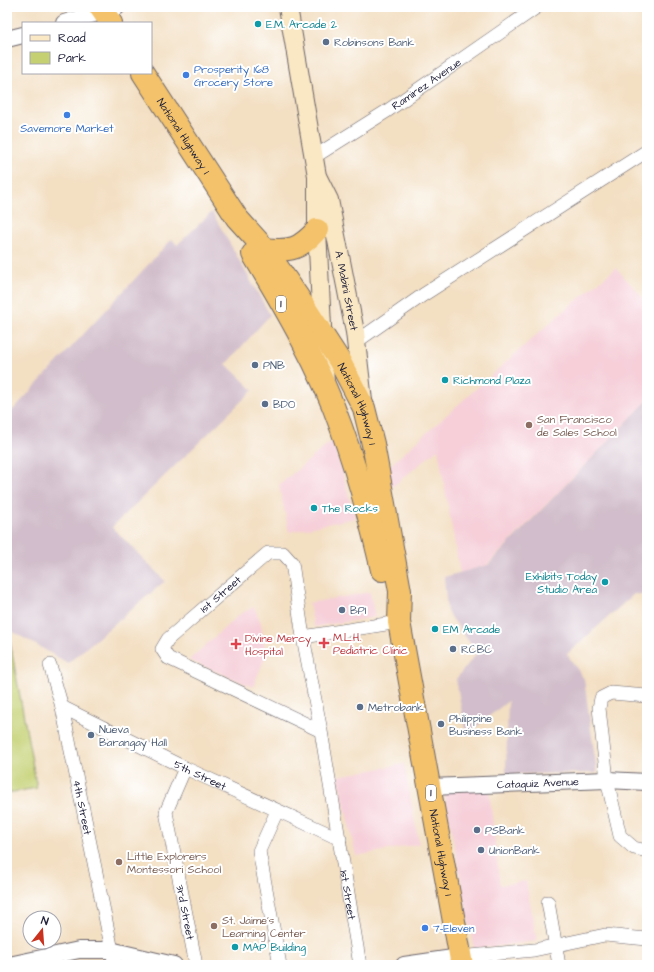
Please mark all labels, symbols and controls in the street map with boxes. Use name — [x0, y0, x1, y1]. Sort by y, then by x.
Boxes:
place label: E.M. Arcade 2 — [266, 17, 338, 32]
marker: E.M. Arcade 2 — [253, 19, 263, 29]
legend — [22, 22, 152, 74]
text: Road — [58, 30, 86, 47]
place label: Robinsons Bank — [334, 35, 414, 50]
marker: Robinsons Bank — [321, 37, 331, 47]
text: Park — [58, 50, 86, 67]
street label: Ramirez Avenue — [389, 54, 464, 113]
place label: Prosperity 168 Grocery Store — [194, 62, 273, 91]
marker: Prosperity 168 Grocery Store — [181, 70, 191, 80]
street label: National Highway 1 — [154, 95, 214, 177]
marker: Savemore Market — [62, 110, 72, 120]
place label: Savemore Market — [20, 121, 114, 136]
street label: A. Mabini Street — [332, 249, 362, 332]
road number: 1 — [276, 296, 286, 312]
place label: PNB — [263, 358, 285, 373]
marker: PNB — [250, 360, 260, 370]
street label: National Highway 1 — [334, 360, 381, 447]
place label: Richmond Plaza — [453, 373, 531, 388]
marker: Richmond Plaza — [440, 375, 450, 385]
place label: BDO — [273, 397, 296, 412]
marker: BDO — [260, 399, 270, 409]
place label: San Francisco de Sales School — [537, 412, 617, 440]
marker: San Francisco de Sales School — [524, 420, 534, 430]
place label: The Rocks — [322, 501, 378, 516]
marker: The Rocks — [309, 503, 319, 513]
place label: Exhibits Today Studio Area — [526, 569, 597, 597]
street label: 1st Street — [197, 572, 244, 616]
marker: Exhibits Today Studio Area — [600, 577, 610, 587]
place label: BPI — [350, 603, 367, 618]
marker: BPI — [337, 605, 347, 615]
place label: EM Arcade — [443, 622, 500, 637]
marker: EM Arcade — [430, 624, 440, 634]
place label: M.L.H. Pediatric Clinic — [333, 630, 408, 658]
place label: Divine Mercy Hospital — [245, 631, 311, 659]
marker: M.L.H. Pediatric Clinic — [318, 637, 330, 649]
marker: Divine Mercy Hospital — [230, 638, 242, 650]
place label: RCBC — [461, 642, 492, 657]
marker: RCBC — [448, 644, 458, 654]
place label: Metrobank — [368, 700, 424, 715]
marker: Metrobank — [355, 702, 365, 712]
place label: Philippine Business Bank — [449, 711, 522, 739]
marker: Philippine Business Bank — [436, 719, 446, 729]
place label: Nueva Barangay Hall — [99, 722, 167, 751]
marker: Nueva Barangay Hall — [86, 730, 96, 740]
street label: 5th Street — [172, 756, 229, 794]
street label: Cataquiz Avenue — [497, 774, 579, 792]
street label: 4th Street — [70, 778, 96, 837]
road number: 1 — [426, 785, 436, 801]
street label: National Highway 1 — [426, 808, 457, 898]
place label: PSBank — [485, 823, 525, 838]
marker: PSBank — [472, 825, 482, 835]
place label: UnionBank — [489, 843, 540, 858]
marker: UnionBank — [476, 845, 486, 855]
place label: Little Explorers Montessori School — [127, 849, 221, 877]
marker: Little Explorers Montessori School — [114, 857, 124, 867]
street label: 1st Street — [337, 869, 360, 921]
street label: 3rd Street — [173, 883, 198, 941]
north arrow — [22, 910, 62, 950]
text: N — [39, 913, 50, 929]
place label: St. Jaime's Learning Center — [222, 913, 306, 942]
marker: St. Jaime's Learning Center — [209, 921, 219, 931]
place label: 7-Eleven — [433, 921, 475, 936]
marker: 7-Eleven — [420, 923, 430, 933]
place label: MAP Building — [243, 940, 306, 956]
marker: MAP Building — [230, 942, 240, 952]

